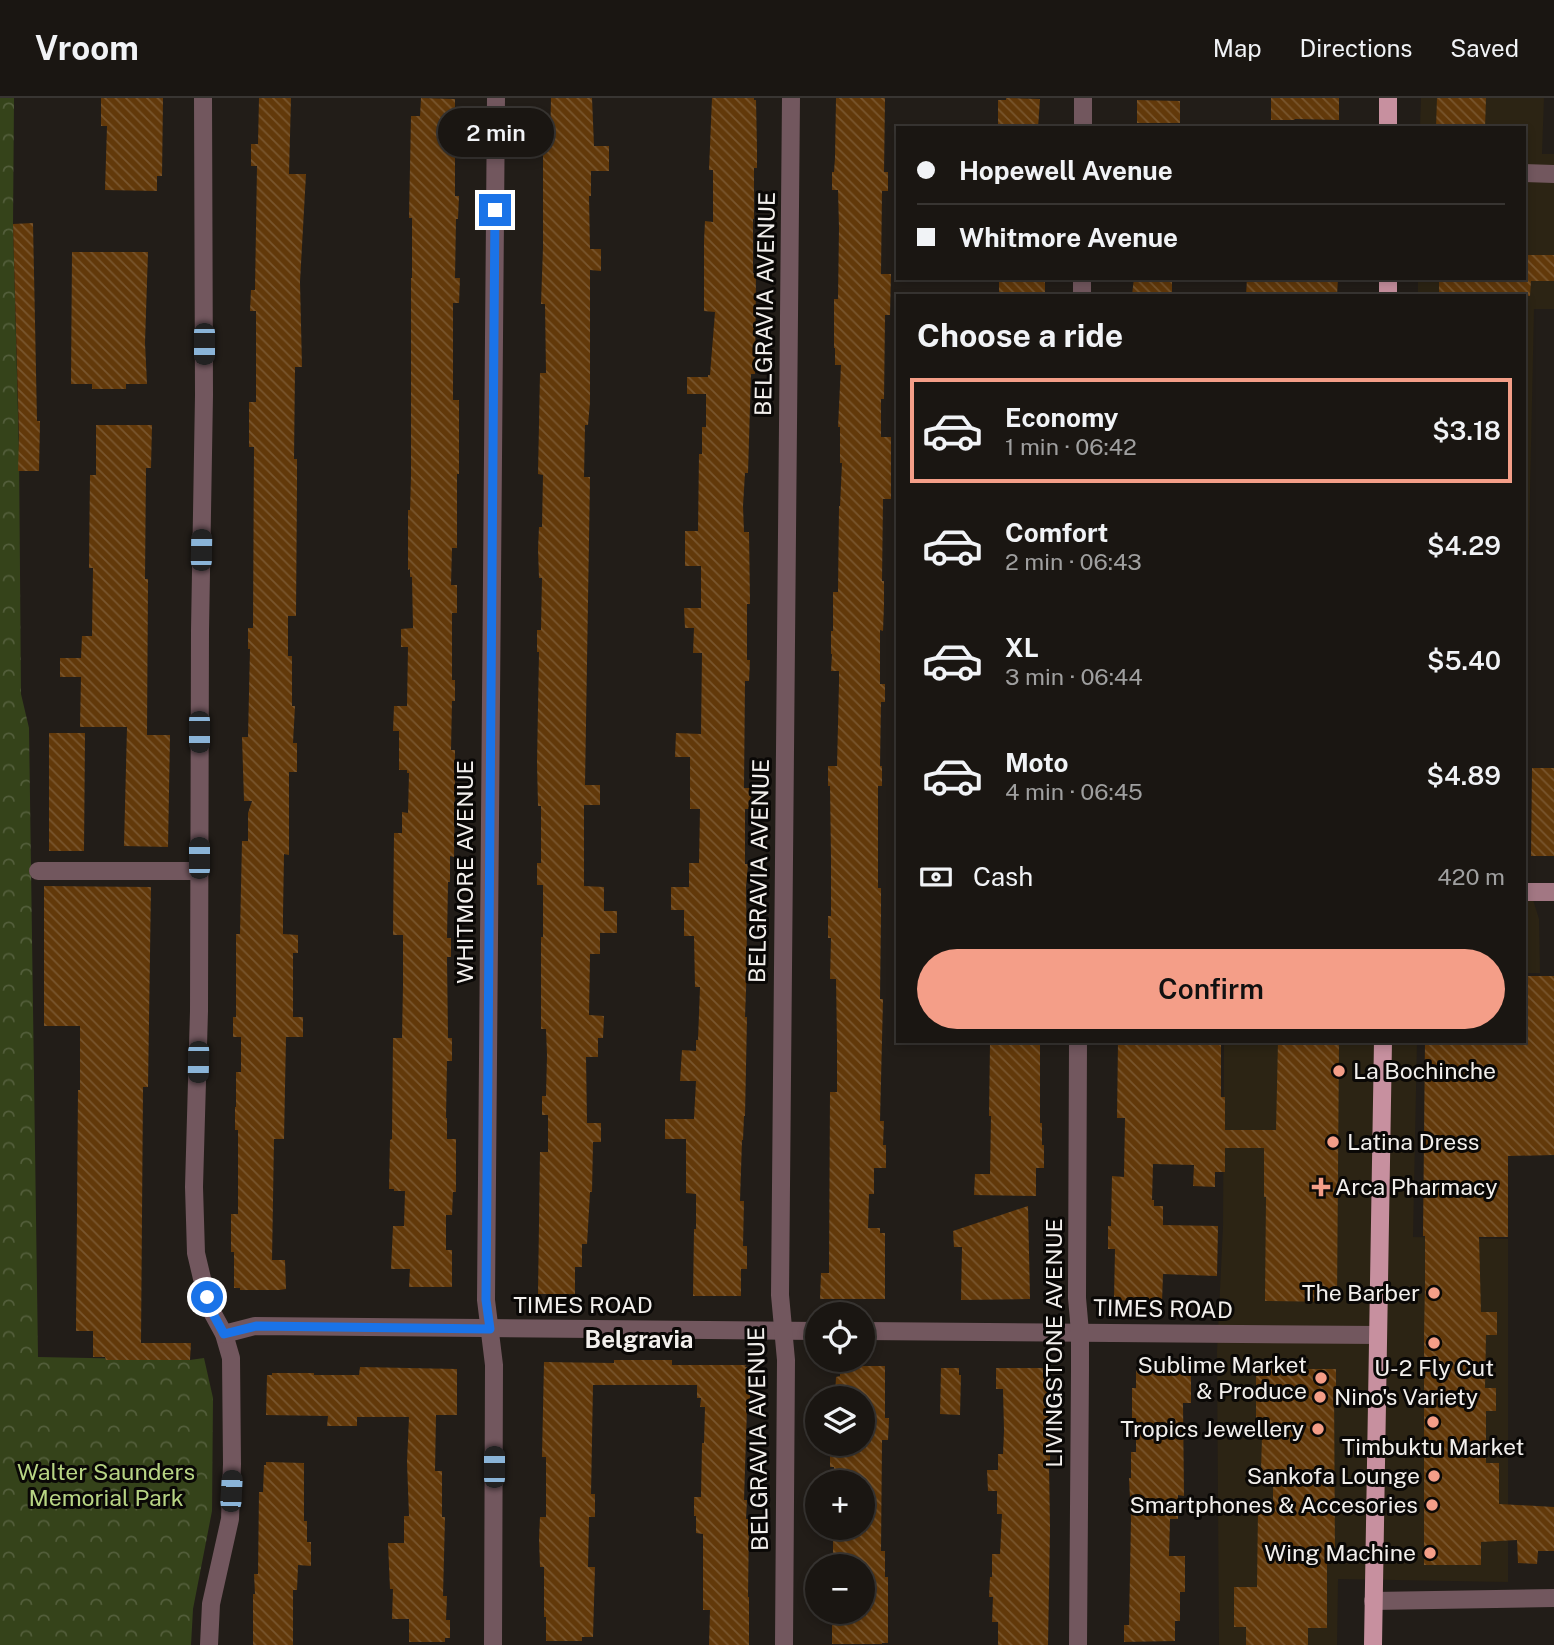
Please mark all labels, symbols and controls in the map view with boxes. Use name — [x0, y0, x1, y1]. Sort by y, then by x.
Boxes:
text: Vroom — [35, 29, 139, 67]
text: Map — [1213, 34, 1262, 62]
text: Directions — [1300, 34, 1412, 62]
text: Saved — [1450, 34, 1519, 62]
callout: 2 min — [437, 108, 553, 158]
text: 2 min — [466, 119, 526, 146]
text: Hopewell Avenue — [959, 155, 1173, 186]
street label: BELGRAVIA AVENUE — [749, 192, 780, 416]
route end — [479, 194, 511, 226]
text: Whitmore Avenue — [959, 222, 1178, 253]
text: Choose a ride — [917, 317, 1123, 354]
car — [194, 323, 215, 365]
icon: car — [921, 399, 984, 462]
text: Economy — [1005, 402, 1118, 433]
text: $3.18 — [1432, 415, 1501, 446]
text: 1 min · 06:42 — [1005, 433, 1137, 460]
icon: car — [921, 514, 984, 577]
text: Comfort — [1005, 517, 1108, 548]
car — [191, 529, 212, 571]
text: $4.29 — [1427, 530, 1501, 561]
text: 2 min · 06:43 — [1005, 548, 1142, 575]
icon: car — [921, 629, 984, 692]
text: XL — [1005, 632, 1039, 663]
text: $5.40 — [1427, 645, 1501, 676]
text: 3 min · 06:44 — [1005, 663, 1143, 690]
car — [189, 711, 210, 753]
icon: car — [921, 744, 984, 807]
text: Moto — [1005, 747, 1068, 778]
street label: BELGRAVIA AVENUE — [743, 759, 774, 983]
street label: WHITMORE AVENUE — [451, 760, 478, 984]
text: $4.89 — [1427, 760, 1501, 791]
text: 4 min · 06:45 — [1005, 778, 1143, 805]
car — [189, 837, 210, 879]
icon: cash — [917, 858, 955, 896]
text: Cash — [973, 861, 1033, 892]
text: 420 m — [1437, 863, 1505, 890]
button: Confirm — [917, 949, 1505, 1029]
car — [188, 1041, 209, 1083]
place label: La Bochinche — [1353, 1057, 1496, 1084]
marker: La Bochinche — [1331, 1063, 1347, 1079]
place label: Latina Dress — [1347, 1128, 1479, 1155]
marker: Latina Dress — [1325, 1134, 1341, 1150]
place label: Arca Pharmacy — [1335, 1173, 1498, 1200]
marker: Arca Pharmacy — [1313, 1179, 1329, 1195]
street label: LIVINGSTONE AVENUE — [1040, 1218, 1067, 1468]
place label: The Barber — [1302, 1279, 1420, 1306]
route start — [191, 1281, 223, 1313]
marker: The Barber — [1426, 1285, 1442, 1301]
street label: TIMES ROAD — [513, 1291, 653, 1318]
street label: TIMES ROAD — [1093, 1294, 1233, 1323]
map controls — [805, 1302, 875, 1624]
button: locate — [805, 1302, 875, 1372]
district label: Belgravia — [585, 1325, 693, 1353]
street label: BELGRAVIA AVENUE — [742, 1327, 773, 1551]
marker: U-2 Fly Cut — [1426, 1335, 1442, 1351]
place label: Sublime Market & Produce — [1137, 1351, 1307, 1404]
place label: U-2 Fly Cut — [1374, 1354, 1494, 1381]
marker: Sublime Market & Produce — [1313, 1370, 1329, 1386]
place label: Nino's Variety — [1334, 1383, 1478, 1410]
button: layers — [805, 1386, 875, 1456]
marker: Nino's Variety — [1312, 1389, 1328, 1405]
marker: Timbuktu Market — [1425, 1414, 1441, 1430]
place label: Tropics Jewellery — [1120, 1415, 1304, 1442]
marker: Tropics Jewellery — [1310, 1421, 1326, 1437]
place label: Timbuktu Market — [1342, 1433, 1524, 1460]
car — [484, 1446, 505, 1488]
park label: Walter Saunders Memorial Park — [17, 1458, 195, 1511]
place label: Sankofa Lounge — [1247, 1462, 1420, 1489]
marker: Sankofa Lounge — [1426, 1468, 1442, 1484]
car — [220, 1469, 243, 1513]
button: + — [805, 1470, 875, 1540]
place label: Smartphones & Accesories — [1129, 1491, 1418, 1518]
marker: Smartphones & Accesories — [1424, 1497, 1440, 1513]
place label: Wing Machine — [1264, 1539, 1416, 1566]
marker: Wing Machine — [1422, 1545, 1438, 1561]
button: − — [805, 1554, 875, 1624]

